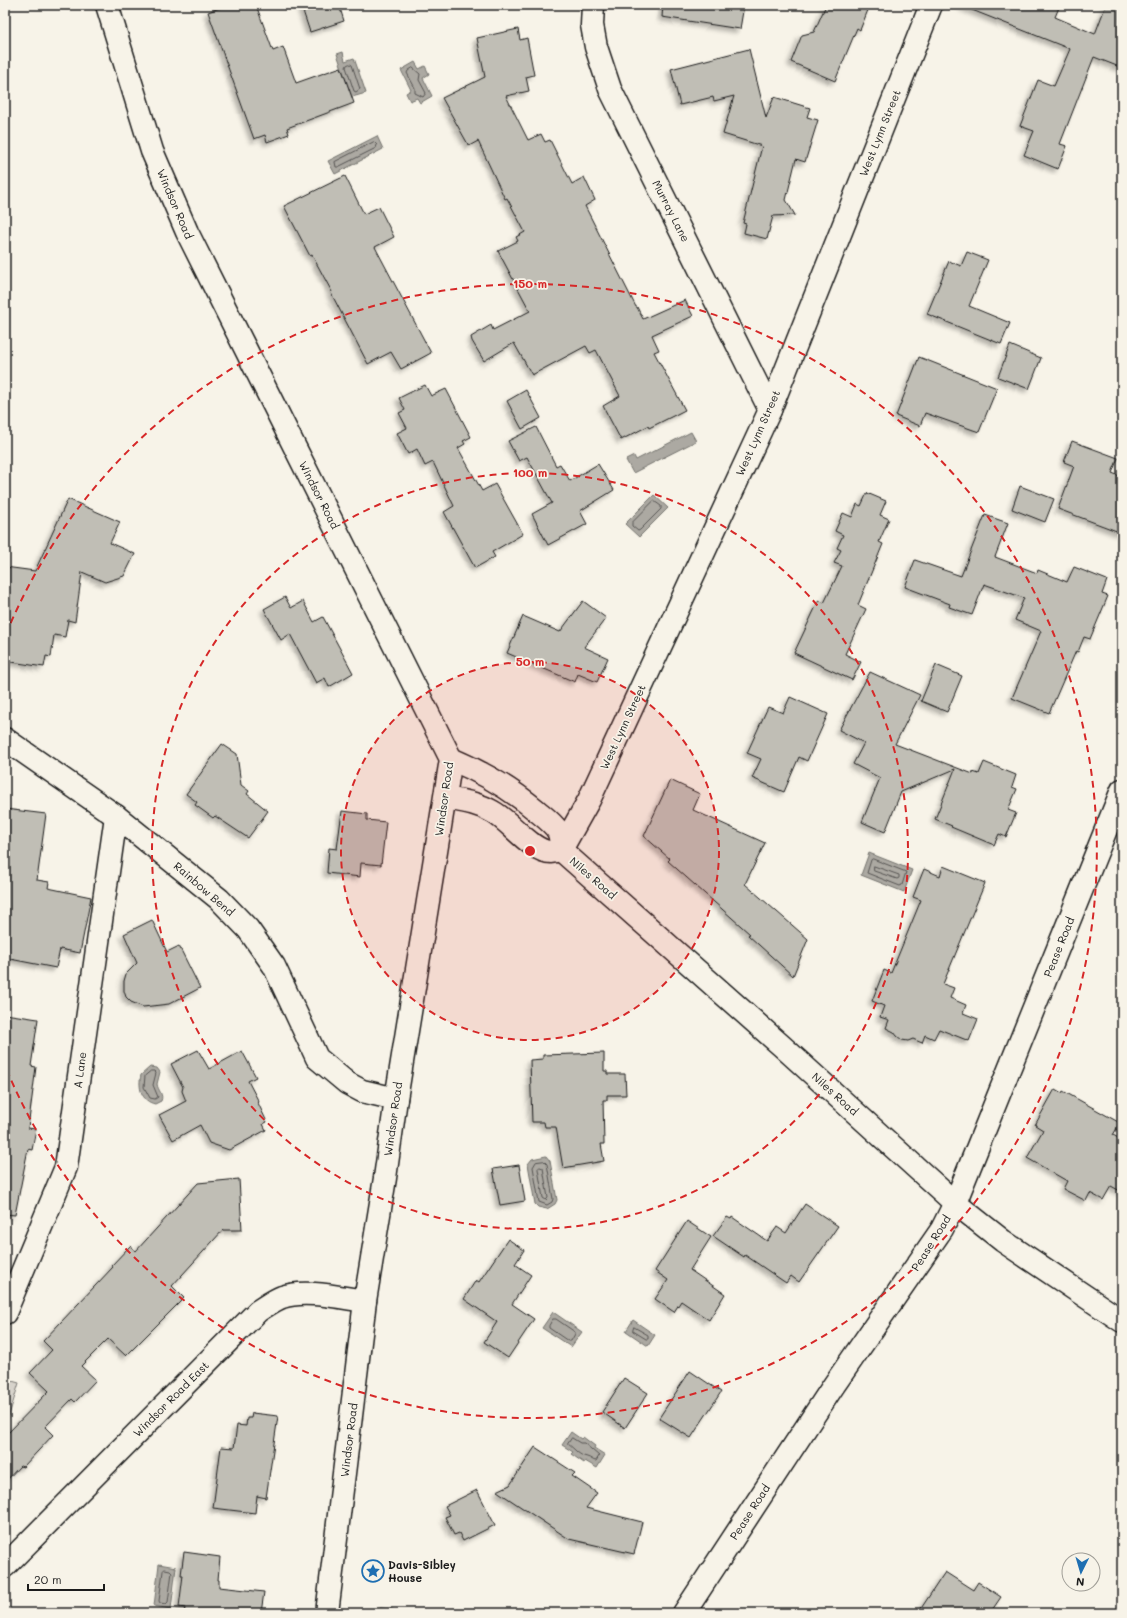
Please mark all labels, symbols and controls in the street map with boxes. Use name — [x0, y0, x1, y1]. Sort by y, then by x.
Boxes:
street label: West Lynn Street — [855, 87, 904, 178]
street label: Windsor Road — [154, 167, 197, 241]
street label: Murray Lane — [649, 177, 694, 244]
text: 150 m — [513, 275, 547, 291]
street label: West Lynn Street — [732, 387, 783, 478]
street label: Windsor Road — [296, 458, 343, 531]
text: 100 m — [513, 464, 547, 480]
text: 50 m — [516, 653, 544, 669]
street label: West Lynn Street — [596, 682, 649, 772]
street label: Windsor Road — [431, 761, 456, 837]
centre of rings — [523, 844, 537, 858]
street label: Niles Road — [567, 853, 620, 902]
street label: Rainbow Bend — [171, 858, 238, 919]
street label: Pease Road — [1040, 915, 1077, 979]
street label: A Lane — [70, 1051, 90, 1089]
street label: Niles Road — [809, 1069, 862, 1118]
street label: Windsor Road — [380, 1081, 405, 1157]
street label: Pease Road — [907, 1212, 954, 1274]
street label: Windsor Road East — [130, 1357, 212, 1440]
street label: Windsor Road — [337, 1402, 360, 1478]
street label: Pease Road — [726, 1481, 773, 1542]
north arrow — [1061, 1552, 1101, 1592]
place label: Davis-Sibley House — [388, 1557, 456, 1585]
place icon: Davis-Sibley House — [360, 1558, 386, 1584]
scale bar — [28, 1566, 104, 1592]
text: 20 m — [34, 1571, 62, 1587]
text: N — [1075, 1575, 1085, 1590]

